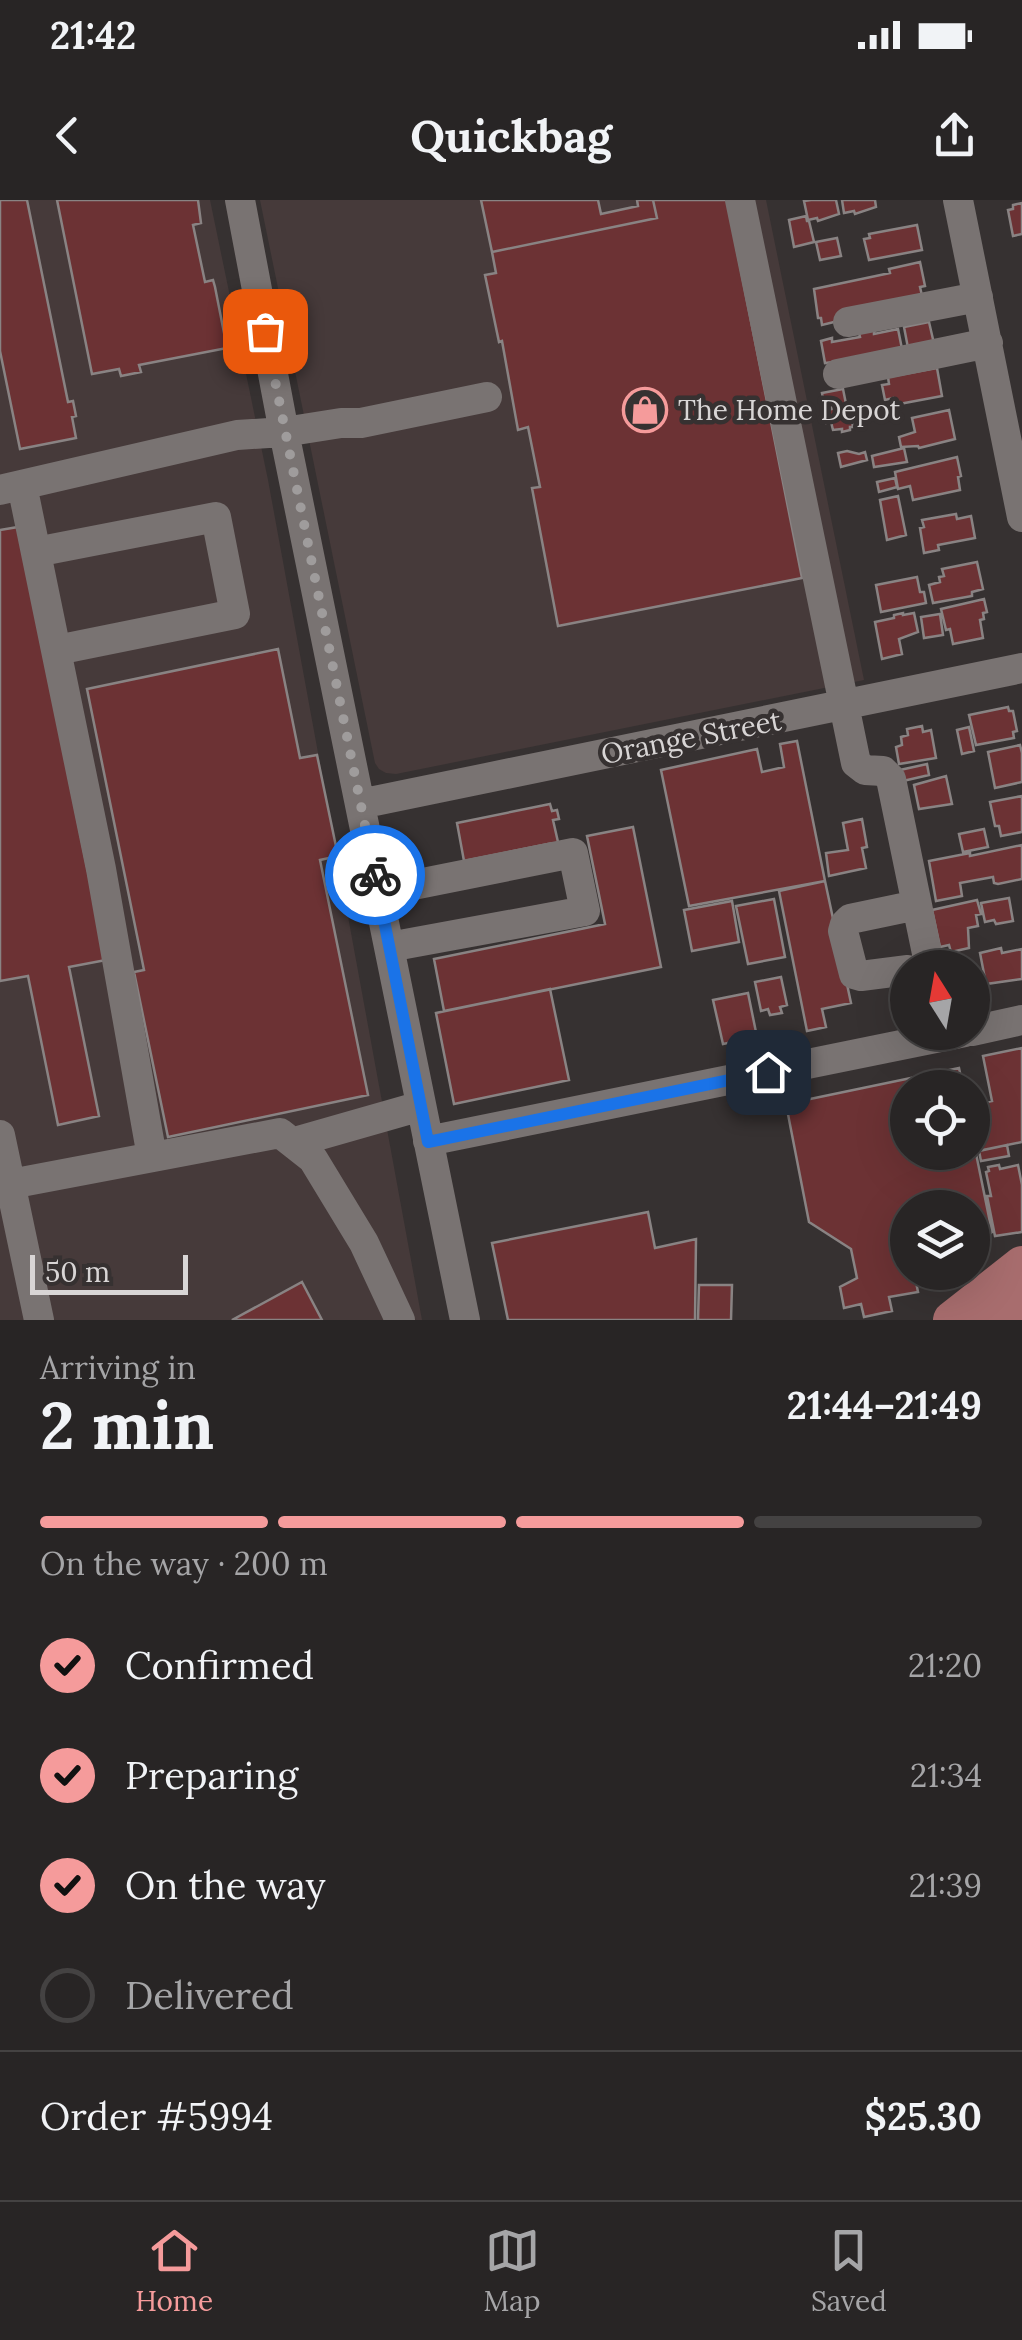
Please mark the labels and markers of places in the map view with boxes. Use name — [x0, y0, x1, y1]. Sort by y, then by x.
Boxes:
pin — [223, 289, 308, 374]
shop icon: The Home Depot — [622, 387, 668, 433]
place label: The Home Depot — [678, 392, 901, 428]
pin — [726, 1030, 811, 1115]

